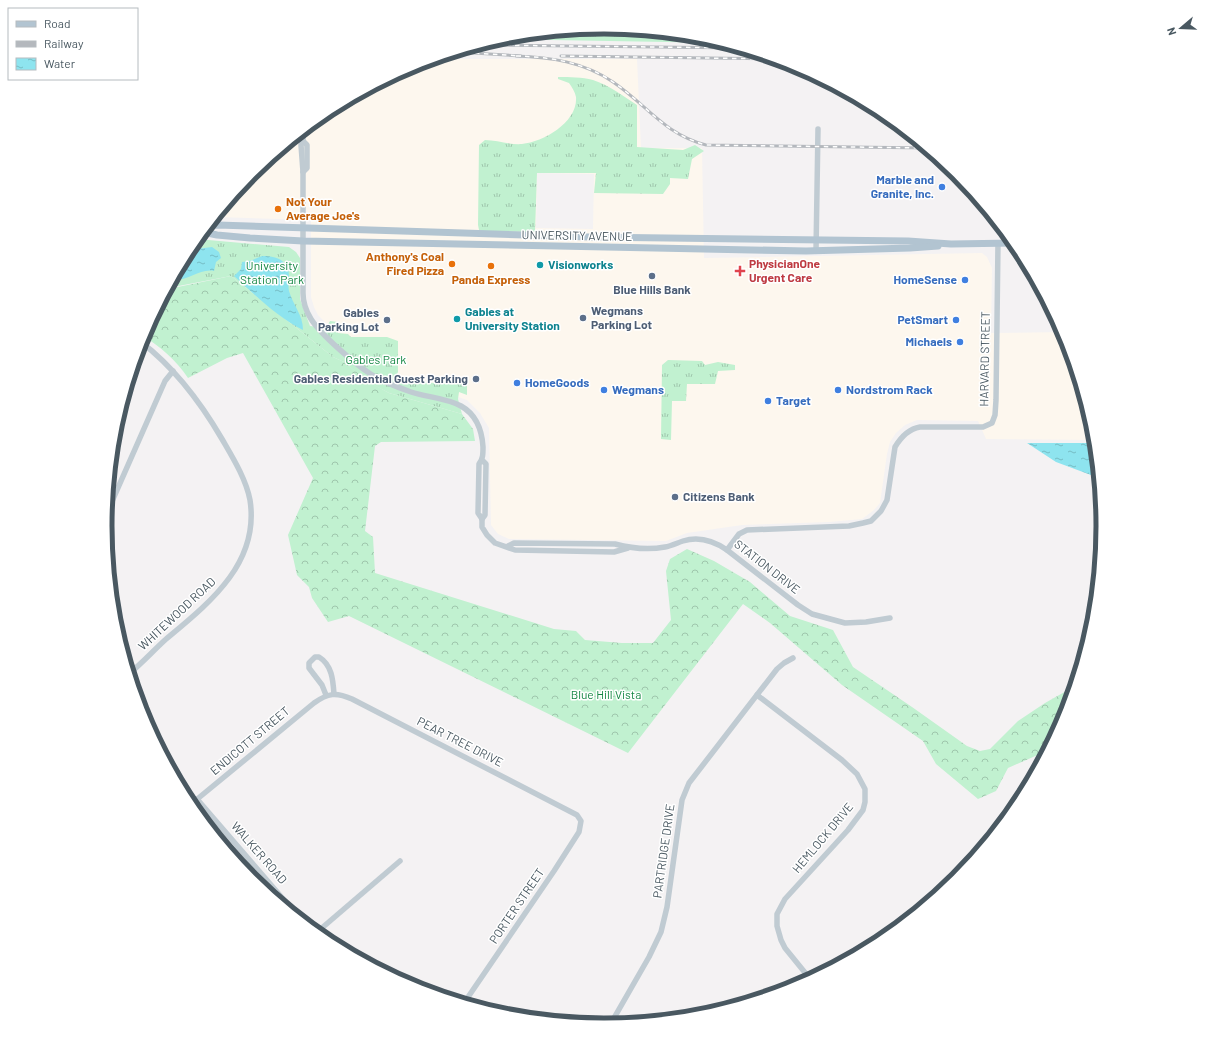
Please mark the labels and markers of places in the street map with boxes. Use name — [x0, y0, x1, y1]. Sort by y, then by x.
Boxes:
place label: Marble and Granite, Inc. — [871, 172, 934, 200]
marker: Marble and Granite, Inc. — [937, 182, 947, 192]
place label: Not Your Average Joe's — [286, 194, 360, 222]
marker: Not Your Average Joe's — [273, 204, 283, 214]
place label: Anthony's Coal Fired Pizza — [366, 249, 444, 277]
place label: PhysicianOne Urgent Care — [749, 256, 821, 284]
place label: Visionworks — [548, 257, 613, 271]
marker: Anthony's Coal Fired Pizza — [447, 259, 457, 269]
marker: Visionworks — [535, 260, 545, 270]
marker: Panda Express — [486, 261, 496, 271]
marker: PhysicianOne Urgent Care — [734, 265, 746, 277]
marker: Blue Hills Bank — [647, 271, 657, 281]
place label: Panda Express — [452, 272, 530, 286]
place label: HomeSense — [893, 272, 957, 286]
marker: HomeSense — [960, 275, 970, 285]
place label: Blue Hills Bank — [613, 282, 691, 296]
place label: Wegmans Parking Lot — [591, 303, 652, 331]
place label: Gables at University Station — [465, 304, 560, 332]
place label: Gables Parking Lot — [318, 305, 379, 333]
place label: PetSmart — [897, 312, 948, 326]
marker: Wegmans Parking Lot — [578, 313, 588, 323]
marker: Gables at University Station — [452, 314, 462, 324]
marker: Gables Parking Lot — [382, 315, 392, 325]
marker: PetSmart — [951, 315, 961, 325]
place label: Michaels — [906, 334, 952, 348]
marker: Michaels — [955, 337, 965, 347]
place label: Gables Residential Guest Parking — [294, 371, 468, 385]
marker: Gables Residential Guest Parking — [471, 374, 481, 384]
place label: HomeGoods — [525, 375, 589, 389]
marker: HomeGoods — [512, 378, 522, 388]
place label: Wegmans — [612, 382, 664, 396]
place label: Nordstrom Rack — [846, 382, 933, 396]
marker: Wegmans — [599, 385, 609, 395]
marker: Nordstrom Rack — [833, 385, 843, 395]
place label: Target — [776, 393, 811, 407]
marker: Target — [763, 396, 773, 406]
place label: Citizens Bank — [683, 489, 755, 503]
marker: Citizens Bank — [670, 492, 680, 502]

